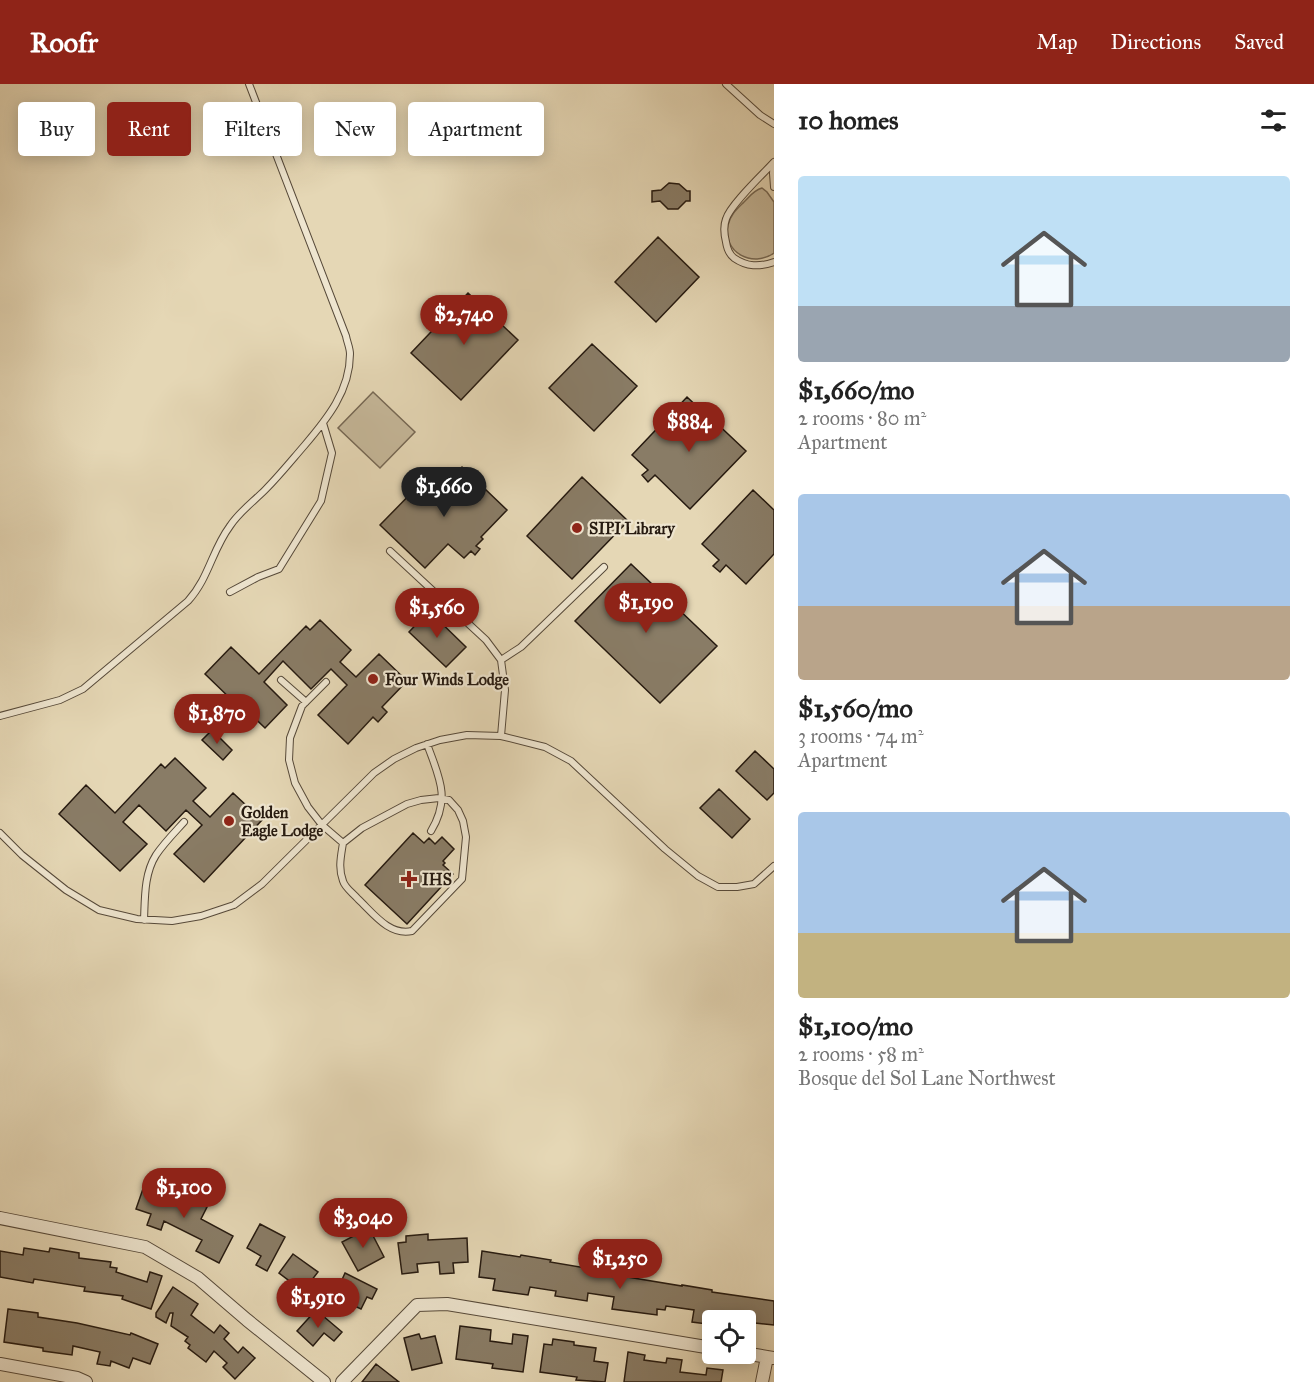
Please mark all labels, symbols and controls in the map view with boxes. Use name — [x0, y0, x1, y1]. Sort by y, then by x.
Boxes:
text: Roofr — [30, 25, 98, 60]
text: Map — [1037, 29, 1078, 55]
text: Directions — [1111, 29, 1201, 55]
text: Saved — [1234, 29, 1284, 55]
chip: Buy — [18, 102, 95, 156]
chip: Rent — [107, 102, 191, 156]
chip: Filters — [203, 102, 302, 156]
chip: New — [314, 102, 396, 156]
chip: Apartment — [408, 102, 544, 156]
text: 10 homes — [798, 104, 899, 136]
icon: filters — [1257, 104, 1290, 137]
icon: home — [990, 215, 1098, 323]
pin: $2,740 — [415, 295, 513, 346]
text: $2,740 — [434, 302, 494, 326]
text: $1,660/mo — [798, 374, 914, 406]
pin: $884 — [653, 402, 725, 453]
text: 2 rooms · 80 m² — [798, 406, 926, 430]
text: $884 — [667, 409, 711, 433]
text: Apartment — [798, 430, 887, 454]
pin: $1,660 — [395, 467, 493, 518]
text: $1,660 — [415, 474, 473, 498]
place label: SIPI Library — [589, 519, 676, 539]
marker: SIPI Library — [570, 521, 584, 535]
icon: home — [990, 533, 1098, 641]
pin: $1,190 — [597, 583, 695, 634]
pin: $1,560 — [388, 588, 486, 639]
text: $1,190 — [618, 590, 674, 614]
text: $1,560 — [409, 595, 465, 619]
place label: Four Winds Lodge — [385, 670, 509, 690]
marker: Four Winds Lodge — [366, 672, 380, 686]
text: $1,560/mo — [798, 692, 913, 724]
pin: $1,870 — [168, 694, 266, 745]
text: $1,870 — [188, 701, 246, 725]
text: 3 rooms · 74 m² — [798, 724, 923, 748]
text: Apartment — [798, 748, 887, 772]
place label: Golden Eagle Lodge — [241, 803, 324, 841]
marker: Golden Eagle Lodge — [222, 814, 236, 828]
icon: home — [990, 851, 1098, 959]
marker: IHS — [400, 870, 418, 888]
place label: IHS — [422, 870, 452, 889]
text: $1,100/mo — [798, 1010, 913, 1042]
text: 2 rooms · 58 m² — [798, 1042, 924, 1066]
text: Bosque del Sol Lane Northwest — [798, 1066, 1056, 1090]
pin: $1,100 — [135, 1168, 233, 1219]
text: $1,100 — [156, 1175, 212, 1199]
pin: $3,040 — [314, 1198, 412, 1249]
text: $3,040 — [333, 1205, 393, 1229]
pin: $1,250 — [571, 1239, 669, 1290]
text: $1,250 — [592, 1246, 648, 1270]
pin: $1,910 — [269, 1278, 367, 1329]
text: $1,910 — [291, 1285, 346, 1309]
map controls — [702, 1310, 756, 1364]
button: locate — [702, 1310, 756, 1364]

